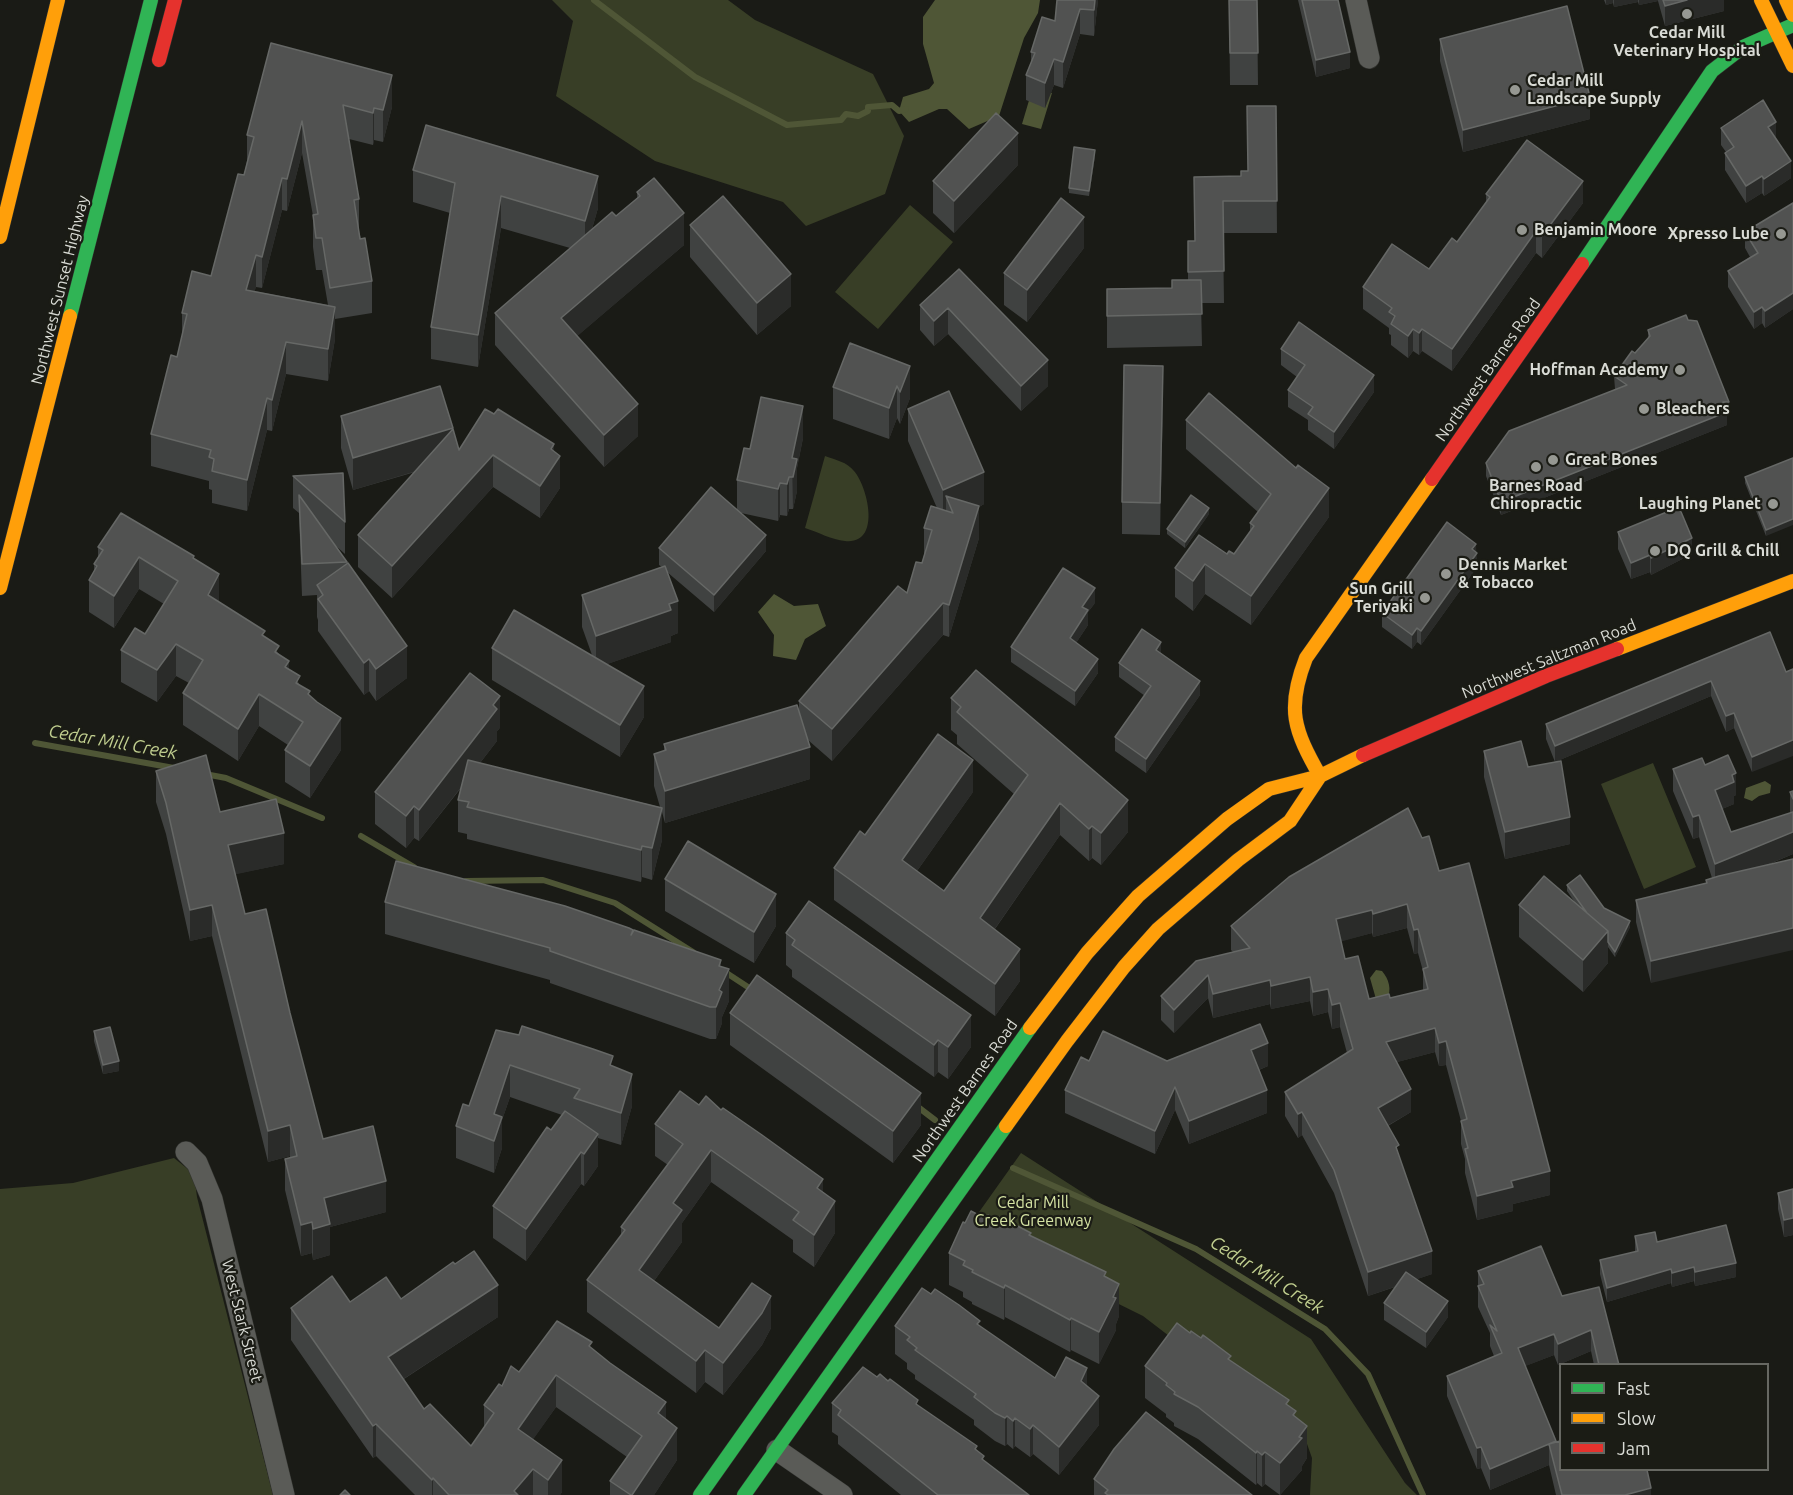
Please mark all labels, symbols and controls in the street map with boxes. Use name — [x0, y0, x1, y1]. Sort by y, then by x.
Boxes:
marker: Cedar Mill Veterinary Hospital — [1680, 7, 1694, 21]
place label: Cedar Mill Veterinary Hospital — [1614, 23, 1760, 61]
place label: Cedar Mill Landscape Supply — [1527, 71, 1661, 109]
marker: Cedar Mill Landscape Supply — [1508, 83, 1522, 97]
street label: Northwest Sunset Highway — [27, 193, 93, 387]
place label: Benjamin Moore — [1534, 220, 1657, 240]
marker: Benjamin Moore — [1515, 223, 1529, 237]
place label: Xpresso Lube — [1668, 224, 1769, 244]
marker: Xpresso Lube — [1774, 227, 1788, 241]
street label: Northwest Barnes Road — [1431, 295, 1545, 445]
place label: Hoffman Academy — [1530, 360, 1668, 380]
marker: Hoffman Academy — [1673, 363, 1687, 377]
place label: Bleachers — [1656, 399, 1730, 419]
marker: Bleachers — [1637, 402, 1651, 416]
place label: Great Bones — [1565, 450, 1657, 470]
marker: Great Bones — [1546, 453, 1560, 467]
marker: Barnes Road Chiropractic — [1529, 460, 1543, 474]
place label: Barnes Road Chiropractic — [1489, 476, 1583, 514]
place label: Laughing Planet — [1639, 494, 1761, 514]
marker: Laughing Planet — [1766, 497, 1780, 511]
place label: DQ Grill & Chill — [1667, 541, 1779, 561]
marker: DQ Grill & Chill — [1648, 544, 1662, 558]
place label: Dennis Market & Tobacco — [1458, 555, 1567, 593]
marker: Dennis Market & Tobacco — [1439, 567, 1453, 581]
place label: Sun Grill Teriyaki — [1350, 579, 1413, 617]
marker: Sun Grill Teriyaki — [1418, 591, 1432, 605]
street label: Northwest Saltzman Road — [1459, 615, 1639, 703]
water label: Cedar Mill Creek — [47, 720, 179, 764]
street label: Northwest Barnes Road — [908, 1016, 1022, 1166]
park label: Cedar Mill Creek Greenway — [974, 1193, 1092, 1231]
water label: Cedar Mill Creek — [1206, 1231, 1328, 1319]
street label: West Stark Street — [217, 1258, 267, 1384]
legend — [1559, 1363, 1769, 1471]
text: Fast — [1617, 1378, 1650, 1398]
text: Slow — [1617, 1408, 1656, 1428]
text: Jam — [1617, 1438, 1651, 1458]

